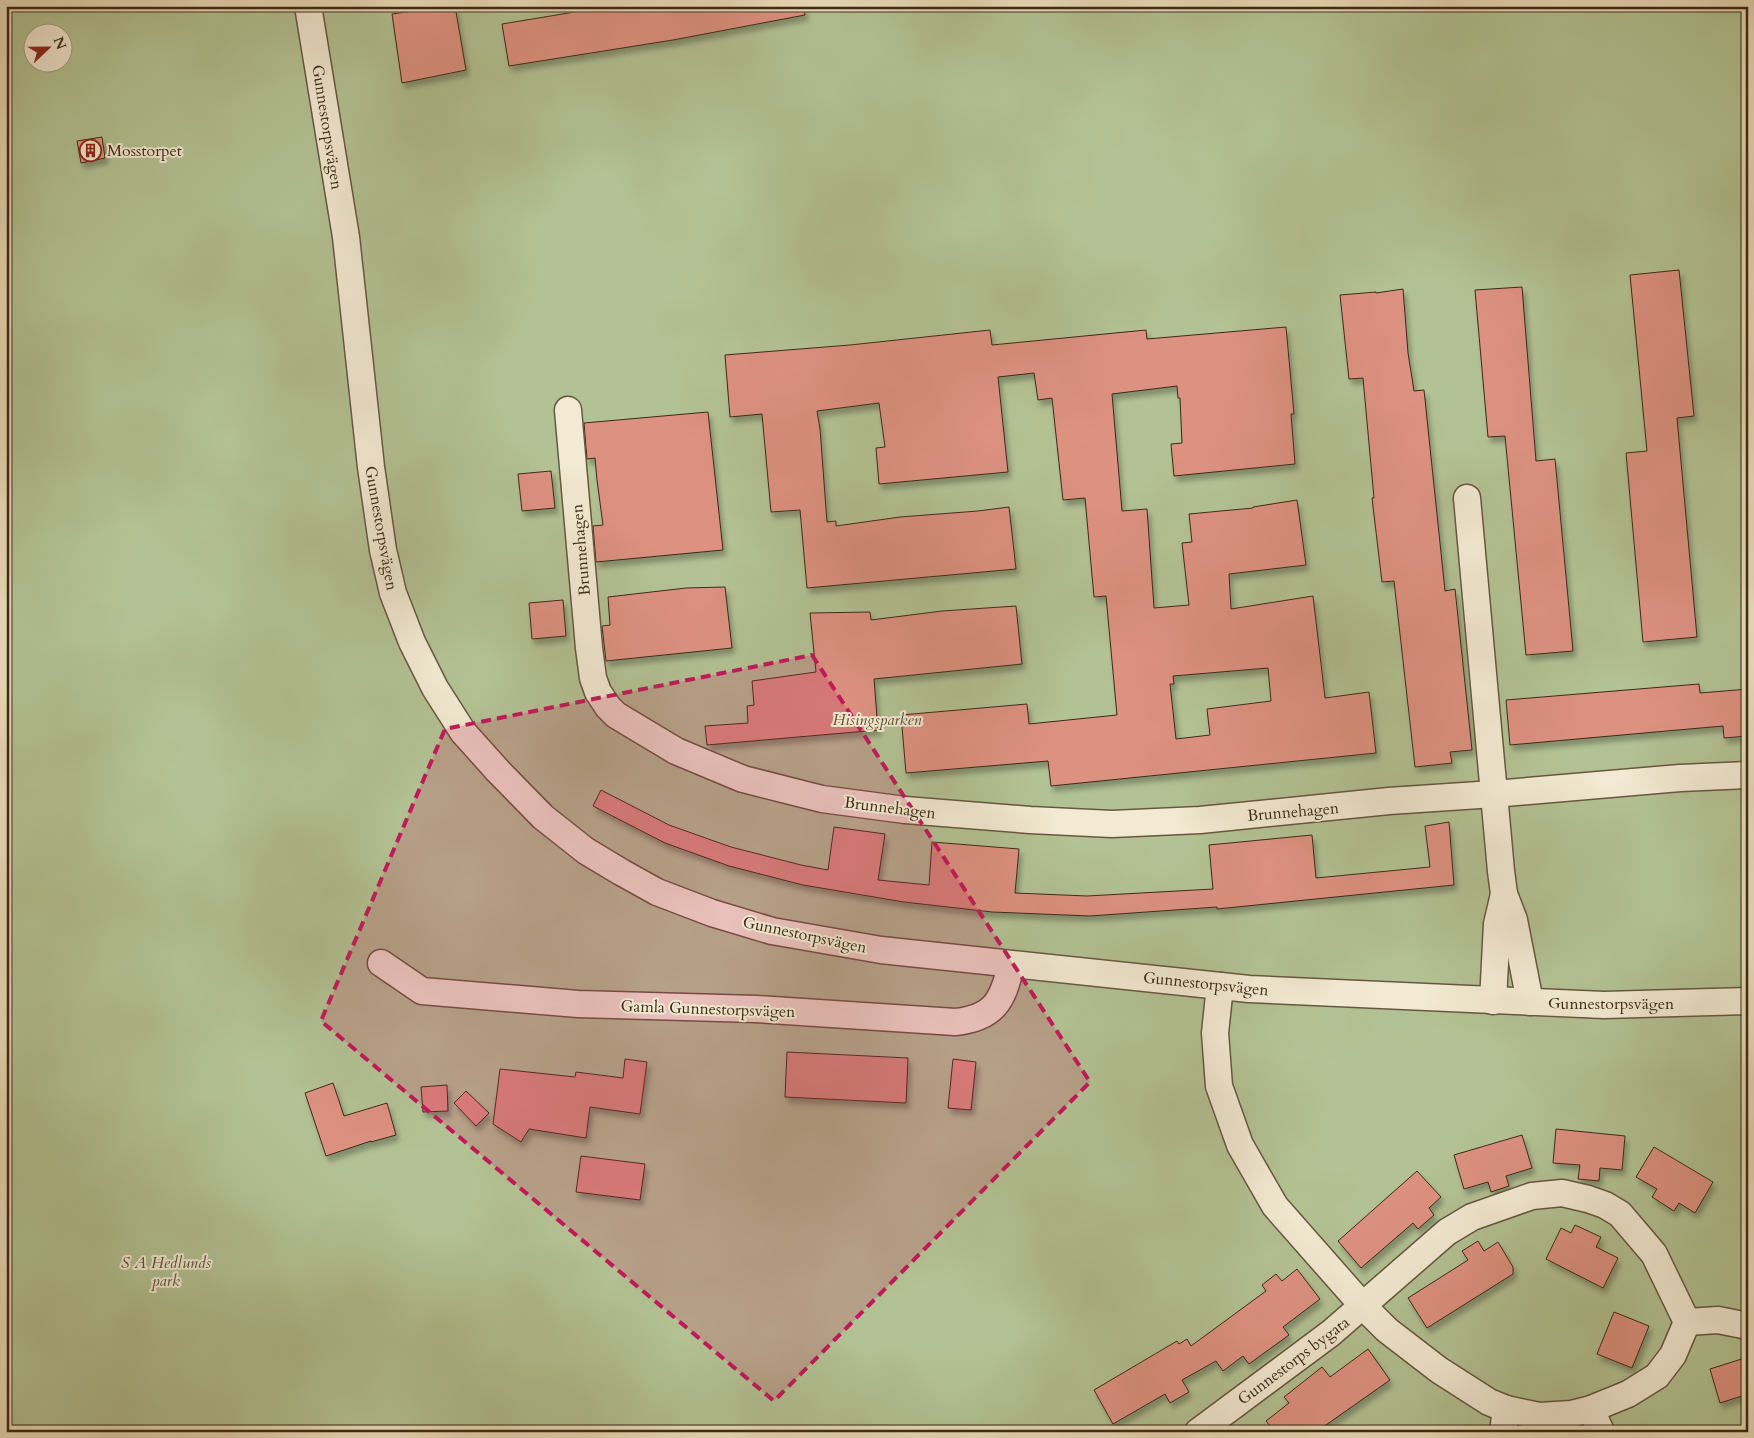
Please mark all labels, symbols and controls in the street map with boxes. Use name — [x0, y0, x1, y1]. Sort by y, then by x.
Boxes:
north arrow — [22, 22, 72, 72]
text: N — [49, 34, 71, 53]
street label: Gunnestorpsvägen — [306, 63, 348, 191]
building icon: Mosstorpet — [79, 138, 103, 162]
place label: Mosstorpet — [107, 140, 182, 162]
street label: Gunnestorpsvägen — [359, 464, 403, 592]
street label: Brunnehagen — [566, 503, 596, 597]
park label: Hisingsparken — [833, 709, 922, 731]
street label: Brunnehagen — [843, 791, 937, 825]
street label: Brunnehagen — [1246, 797, 1340, 827]
street label: Gunnestorpsvägen — [741, 911, 869, 959]
street label: Gunnestorpsvägen — [1142, 966, 1270, 1002]
street label: Gunnestorpsvägen — [1548, 993, 1674, 1015]
street label: Gamla Gunnestorpsvägen — [620, 995, 796, 1023]
park label: S A Hedlunds park — [121, 1252, 212, 1292]
street label: Gunnestorps bygata — [1233, 1311, 1354, 1410]

